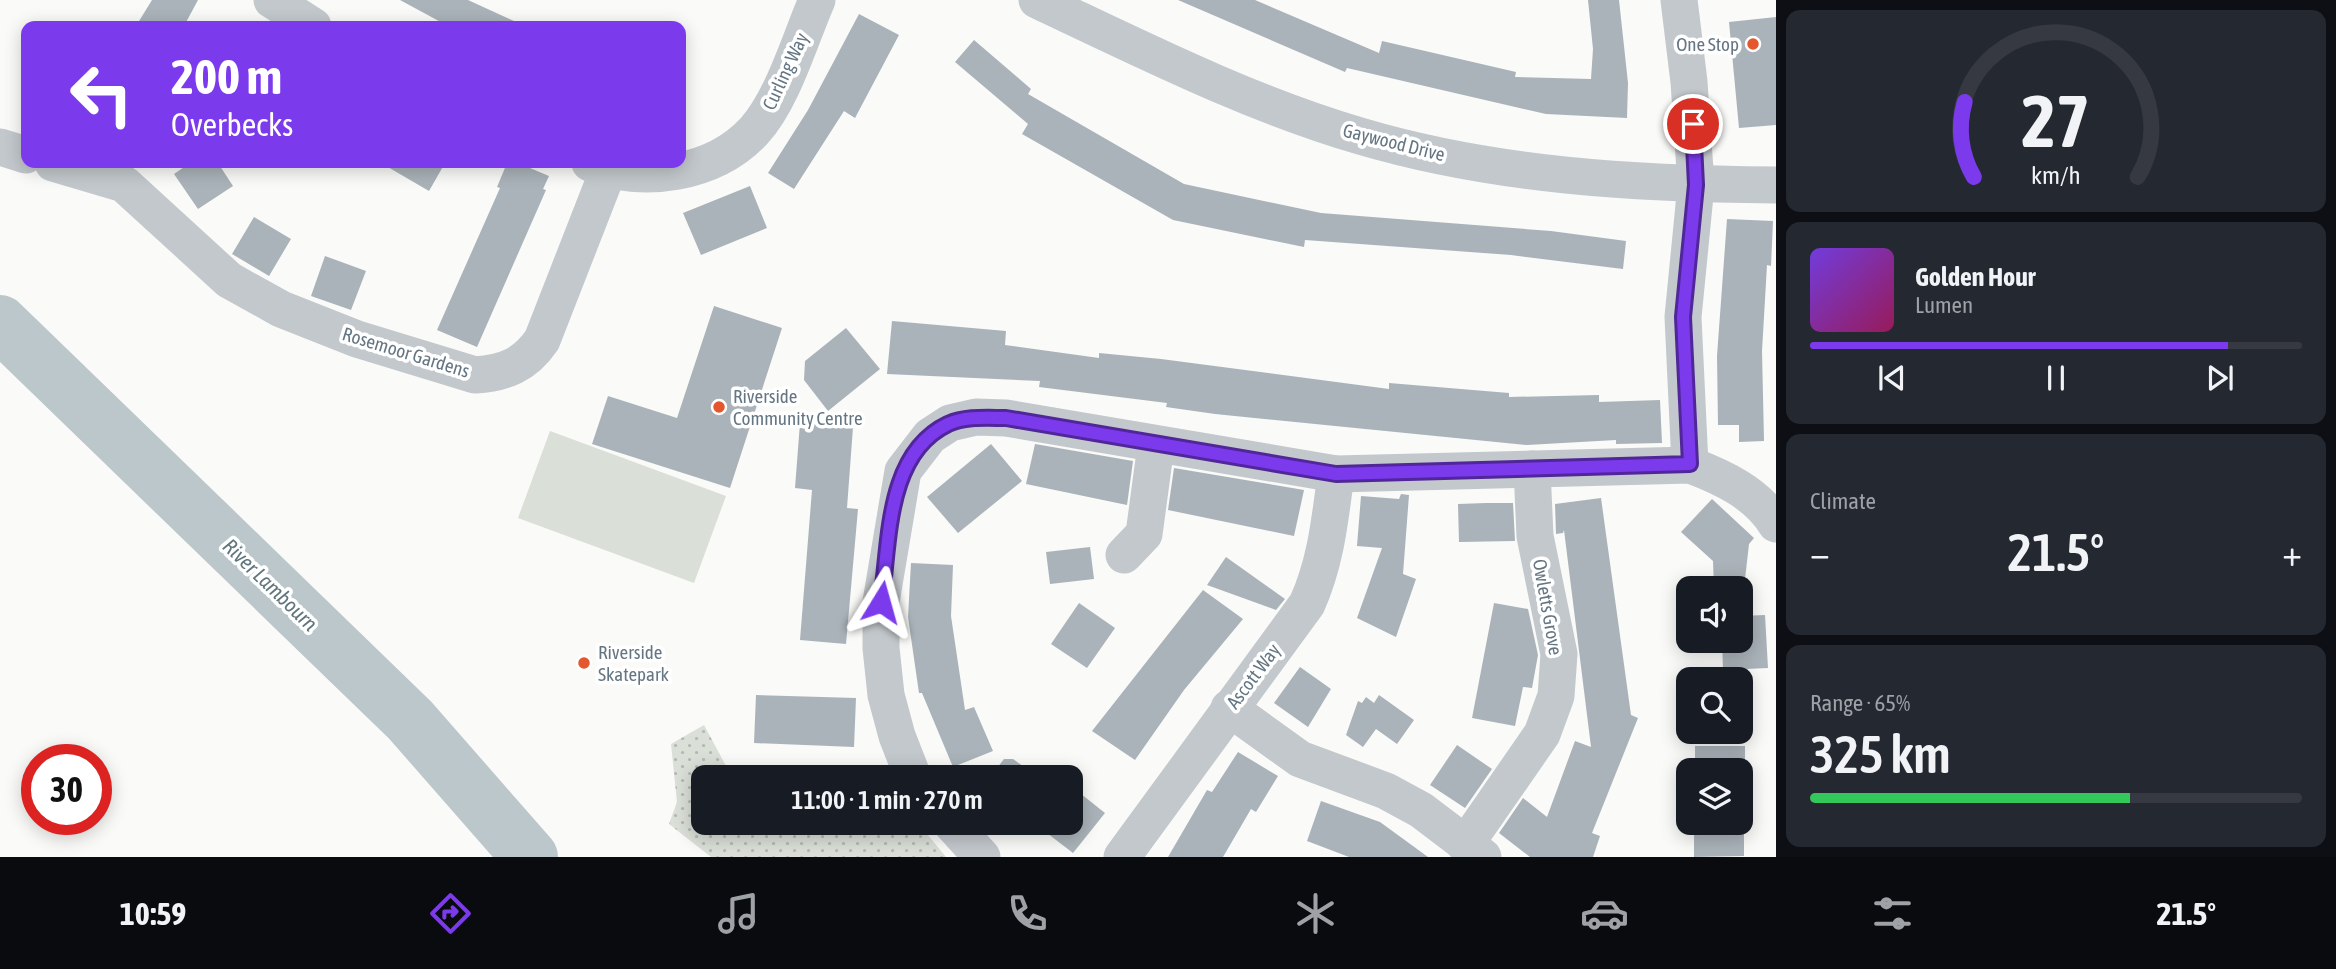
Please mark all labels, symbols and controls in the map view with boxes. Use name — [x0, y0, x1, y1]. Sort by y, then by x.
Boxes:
street label: Curling Way — [758, 29, 812, 113]
place label: One Stop — [1676, 33, 1739, 55]
marker: One Stop — [1745, 36, 1761, 52]
text: 200 m — [171, 48, 282, 104]
icon: left — [56, 49, 147, 140]
text: 27 — [2022, 79, 2090, 162]
pin — [1663, 94, 1723, 154]
icon: arrive — [1674, 105, 1712, 143]
text: Overbecks — [171, 106, 293, 143]
street label: Gaywood Drive — [1341, 119, 1447, 165]
text: km/h — [2031, 161, 2081, 189]
text: Golden Hour — [1915, 262, 2035, 292]
text: Lumen — [1915, 292, 1973, 318]
street label: Rosemoor Gardens — [340, 322, 472, 382]
icon: previous — [1873, 359, 1911, 397]
icon: pause — [2037, 359, 2075, 397]
icon: next — [2201, 359, 2239, 397]
place label: Riverside Community Centre — [733, 385, 863, 429]
marker: Riverside Community Centre — [711, 399, 727, 415]
text: Climate — [1810, 488, 1876, 514]
text: 21.5° — [2008, 522, 2104, 582]
text: − — [1810, 531, 1830, 574]
text: + — [2282, 531, 2302, 574]
water label: River Lambourn — [219, 533, 323, 635]
street label: Owletts Grove — [1529, 557, 1567, 657]
position arrow — [844, 565, 918, 639]
map controls — [1676, 576, 1753, 835]
button: sound — [1676, 576, 1753, 653]
street label: Ascott Way — [1222, 639, 1285, 713]
place label: Riverside Skatepark — [598, 641, 670, 685]
marker: Riverside Skatepark — [576, 655, 592, 671]
button: search — [1676, 667, 1753, 744]
text: Range · 65% — [1810, 690, 1910, 716]
text: 325 km — [1810, 724, 1951, 784]
speed limit sign: 30 — [21, 744, 112, 835]
button: layers — [1676, 758, 1753, 835]
text: 11:00 · 1 min · 270 m — [791, 785, 983, 815]
icon: directions — [426, 889, 475, 938]
icon: music — [714, 889, 763, 938]
icon: phone — [1003, 889, 1052, 938]
icon: climate — [1291, 889, 1340, 938]
icon: car — [1580, 889, 1629, 938]
icon: filters — [1868, 889, 1917, 938]
text: 10:59 — [120, 895, 186, 932]
text: 21.5° — [2157, 895, 2216, 932]

